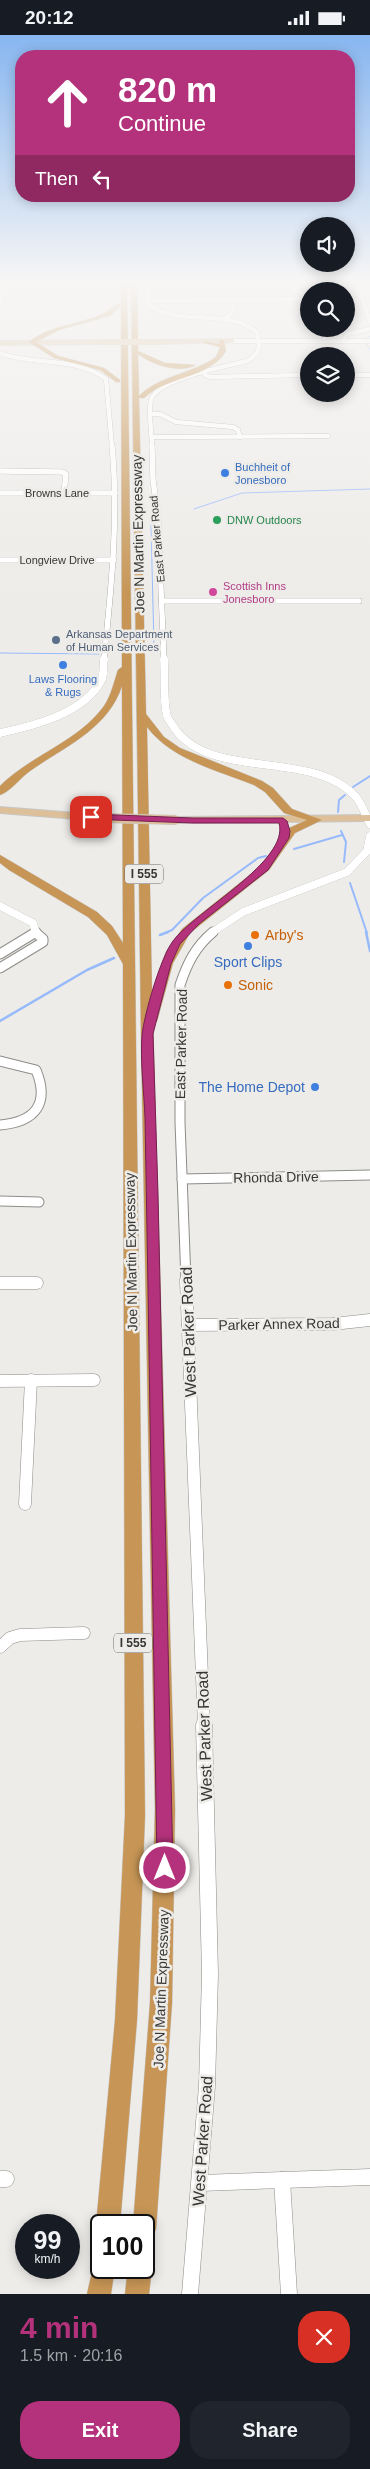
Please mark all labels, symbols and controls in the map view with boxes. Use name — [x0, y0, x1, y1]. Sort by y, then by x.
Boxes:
text: 20:12 — [25, 7, 74, 28]
icon: ahead — [35, 70, 100, 135]
text: 820 m — [118, 70, 217, 109]
text: Continue — [118, 111, 206, 136]
icon: left — [88, 165, 116, 193]
text: Then — [35, 168, 78, 189]
map controls — [300, 217, 355, 402]
button: sound — [300, 217, 355, 272]
button: search — [300, 282, 355, 337]
button: layers — [300, 347, 355, 402]
street label: Joe N Martin Expressway — [129, 455, 147, 613]
place label: Buchheit of Jonesboro — [235, 461, 291, 486]
marker: Buchheit of Jonesboro — [219, 467, 231, 479]
street label: Browns Lane — [25, 487, 89, 499]
street label: East Parker Road — [147, 495, 167, 583]
marker: DNW Outdoors — [211, 514, 223, 526]
place label: DNW Outdoors — [227, 514, 302, 526]
street label: Longview Drive — [19, 554, 95, 566]
place label: Scottish Inns Jonesboro — [223, 580, 286, 605]
marker: Scottish Inns Jonesboro — [207, 586, 219, 598]
place label: Arkansas Department of Human Services — [66, 628, 172, 653]
marker: Arkansas Department of Human Services — [50, 634, 62, 646]
marker: Laws Flooring & Rugs — [57, 659, 69, 671]
place label: Laws Flooring & Rugs — [29, 673, 97, 698]
pin — [70, 796, 112, 838]
icon: arrive — [77, 803, 105, 831]
road number: I 555 — [125, 865, 163, 884]
place label: Arby's — [265, 927, 303, 943]
marker: Arby's — [249, 929, 261, 941]
marker: Sport Clips — [242, 940, 254, 952]
place label: Sport Clips — [214, 954, 282, 970]
place label: Sonic — [238, 977, 273, 993]
marker: Sonic — [222, 979, 234, 991]
street label: East Parker Road — [172, 989, 190, 1099]
place label: The Home Depot — [198, 1079, 305, 1095]
marker: The Home Depot — [309, 1081, 321, 1093]
street label: Rhonda Drive — [233, 1168, 319, 1186]
street label: Joe N Martin Expressway — [122, 1173, 140, 1331]
street label: West Parker Road — [178, 1267, 199, 1397]
street label: Parker Annex Road — [218, 1315, 340, 1333]
road number: I 555 — [114, 1634, 152, 1653]
street label: West Parker Road — [194, 1671, 215, 1801]
position arrow — [138, 1841, 190, 1893]
street label: Joe N Martin Expressway — [150, 1909, 172, 2069]
street label: West Parker Road — [189, 2075, 216, 2207]
speed limit sign: 100 — [90, 2214, 155, 2279]
text: 99 — [34, 2226, 61, 2254]
text: km/h — [34, 2252, 61, 2266]
text: 4 min — [20, 2311, 98, 2344]
button: close — [298, 2311, 350, 2363]
text: 1.5 km · 20:16 — [20, 2347, 122, 2364]
button: Exit — [20, 2401, 180, 2459]
button: Share — [190, 2401, 350, 2459]

